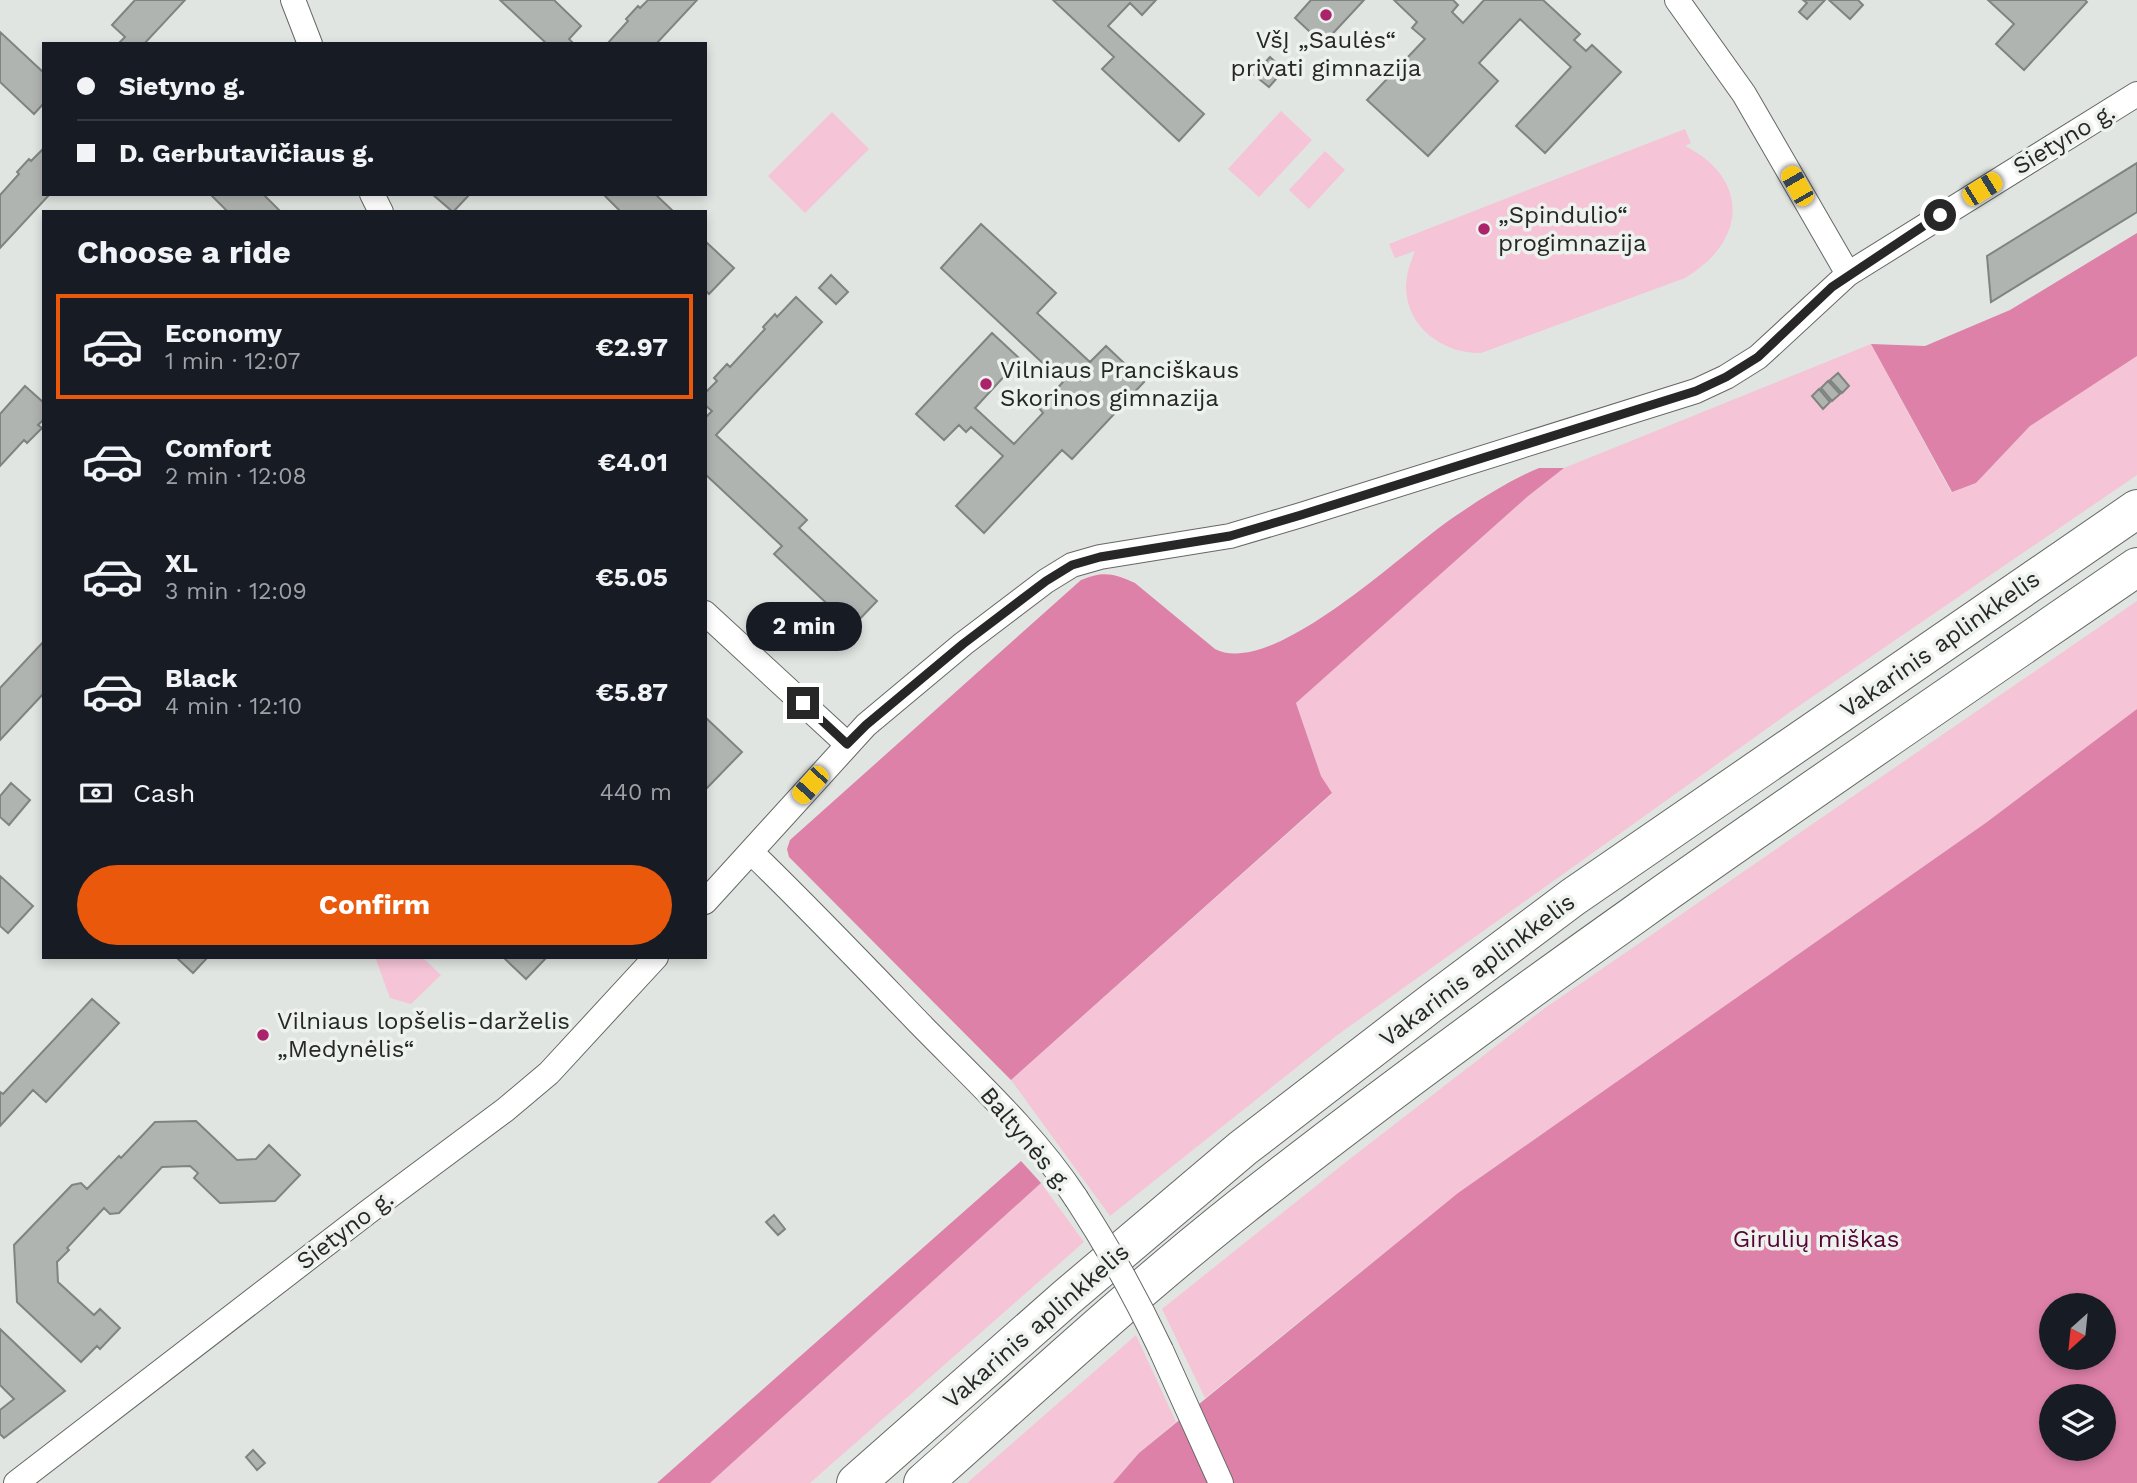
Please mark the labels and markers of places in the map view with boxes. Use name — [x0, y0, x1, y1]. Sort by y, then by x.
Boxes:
marker: VšĮ „Saulės“ privati gimnazija — [1318, 7, 1334, 23]
place label: VšĮ „Saulės“ privati gimnazija — [1231, 26, 1421, 82]
place label: „Spindulio“ progimnazija — [1498, 201, 1647, 257]
marker: „Spindulio“ progimnazija — [1476, 221, 1492, 237]
place label: Vilniaus Pranciškaus Skorinos gimnazija — [1000, 356, 1239, 412]
marker: Vilniaus Pranciškaus Skorinos gimnazija — [978, 376, 994, 392]
place label: Vilniaus lopšelis-darželis „Medynėlis“ — [277, 1007, 570, 1063]
marker: Vilniaus lopšelis-darželis „Medynėlis“ — [255, 1027, 271, 1043]

